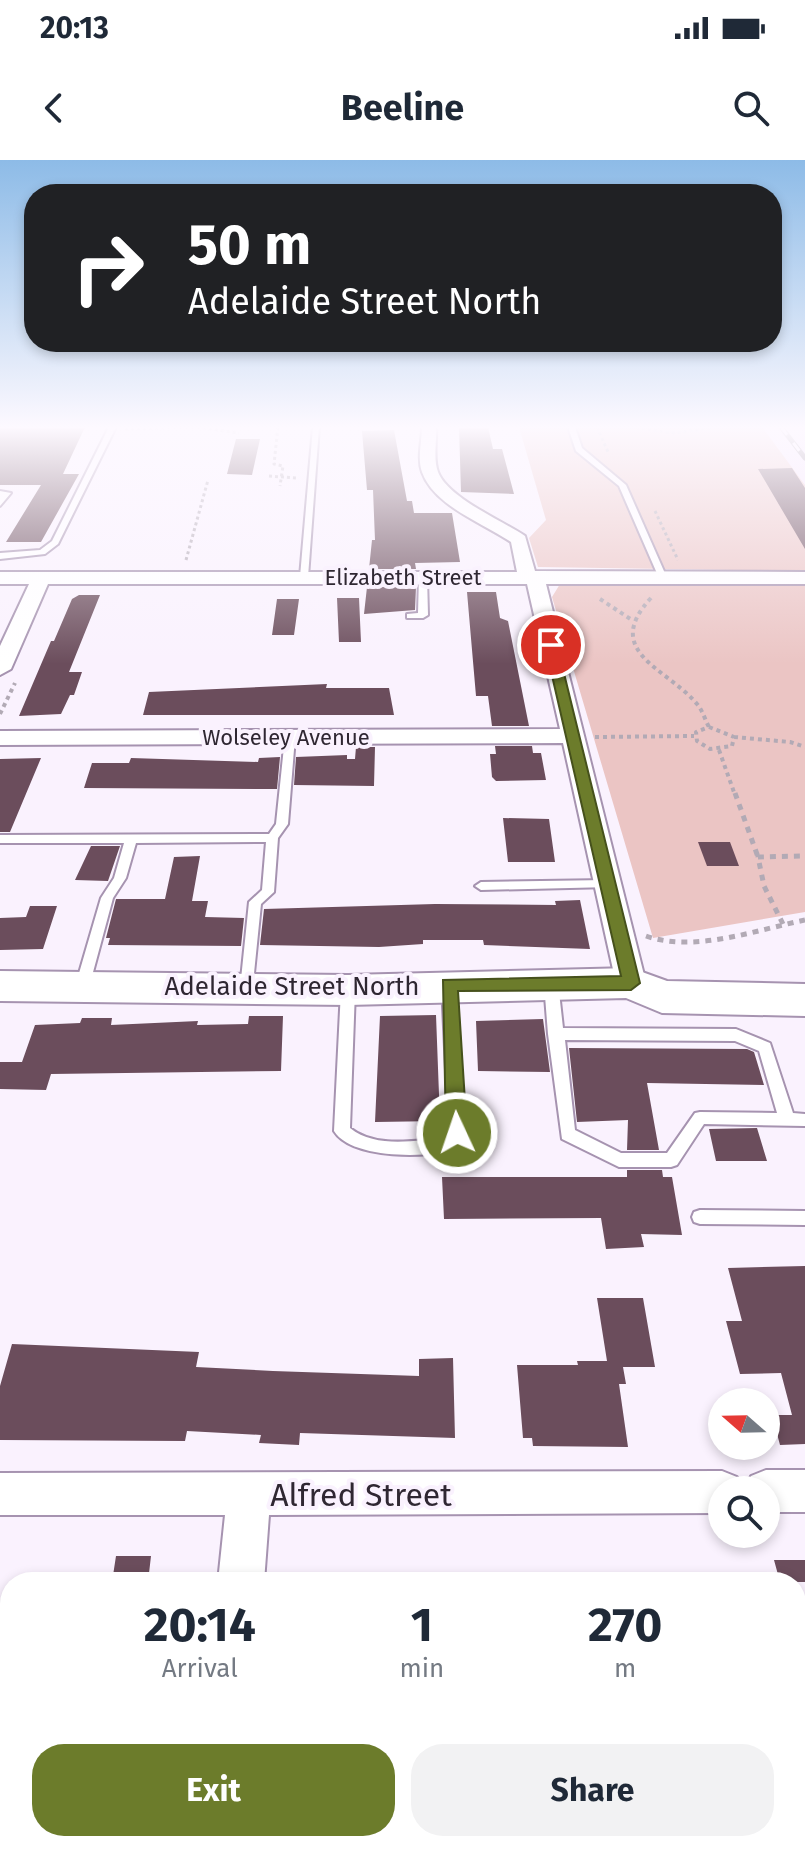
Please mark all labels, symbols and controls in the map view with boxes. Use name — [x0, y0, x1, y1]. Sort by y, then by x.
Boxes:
text: 20:13 — [40, 10, 109, 46]
icon: back — [32, 86, 76, 130]
text: Beeline — [341, 86, 464, 130]
icon: search — [729, 86, 773, 130]
text: 50 m — [188, 212, 311, 279]
icon: right — [56, 216, 160, 320]
text: Adelaide Street North — [188, 280, 541, 324]
street label: Elizabeth Street — [325, 564, 482, 591]
pin — [517, 611, 585, 679]
icon: arrive — [529, 623, 573, 667]
street label: Wolseley Avenue — [202, 724, 370, 751]
street label: Adelaide Street North — [164, 971, 420, 1002]
position arrow — [415, 1091, 499, 1175]
north arrow — [708, 1388, 780, 1460]
map controls — [708, 1388, 780, 1548]
street label: Alfred Street — [270, 1476, 452, 1514]
button: search — [708, 1476, 780, 1548]
text: 20:14 — [144, 1596, 256, 1654]
text: 1 — [411, 1596, 433, 1654]
text: 270 — [588, 1596, 662, 1654]
text: Arrival — [162, 1653, 238, 1684]
text: min — [399, 1653, 444, 1684]
text: m — [614, 1653, 636, 1684]
button: Exit — [32, 1744, 395, 1836]
button: Share — [411, 1744, 774, 1836]

